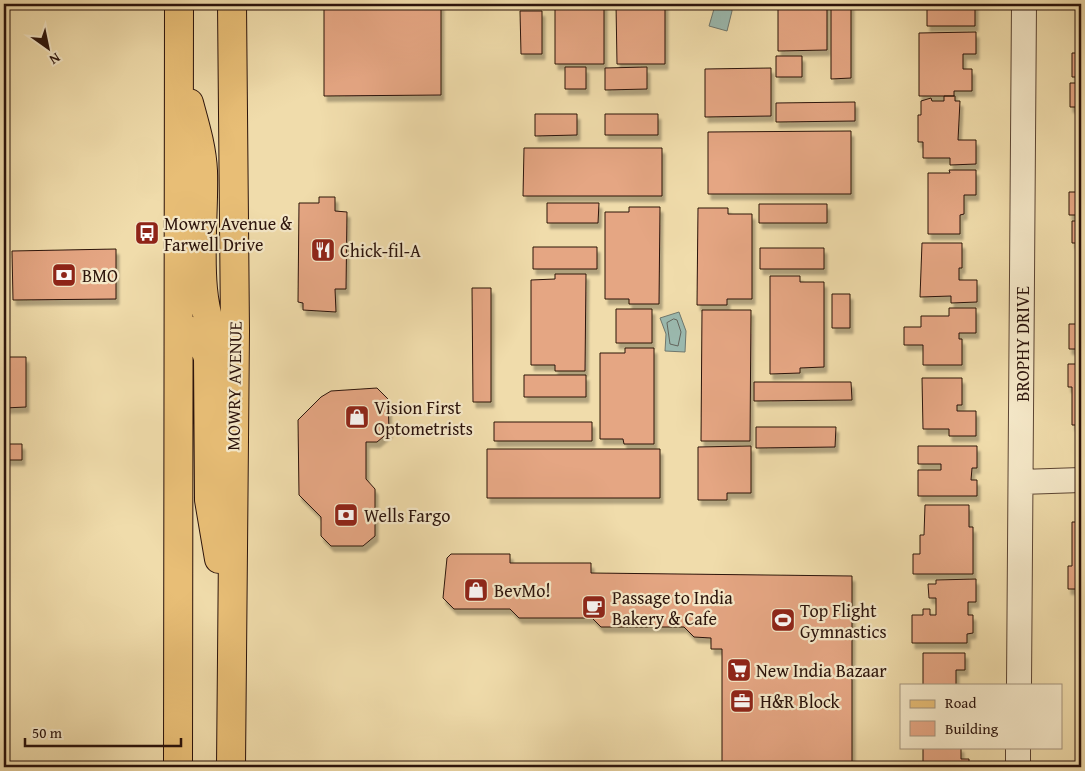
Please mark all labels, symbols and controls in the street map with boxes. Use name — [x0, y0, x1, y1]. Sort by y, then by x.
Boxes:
north arrow — [22, 22, 72, 72]
text: N — [45, 48, 64, 70]
place label: Mowry Avenue & Farwell Drive — [164, 210, 293, 258]
bus stop icon: Mowry Avenue & Farwell Drive — [134, 220, 160, 246]
restaurant icon: Chick-fil-A — [310, 237, 336, 263]
place label: Chick-fil-A — [340, 237, 421, 264]
bank icon: BMO — [51, 262, 77, 288]
place label: BMO — [82, 262, 118, 289]
street label: BROPHY DRIVE — [1009, 286, 1036, 402]
street label: MOWRY AVENUE — [219, 321, 249, 451]
place label: Vision First Optometrists — [374, 394, 473, 442]
shop icon: Vision First Optometrists — [344, 404, 370, 430]
bank icon: Wells Fargo — [333, 502, 359, 528]
place label: Wells Fargo — [364, 502, 450, 529]
shop icon: BevMo! — [463, 577, 489, 603]
place label: BevMo! — [494, 577, 551, 604]
place label: Passage to India Bakery & Cafe — [612, 584, 733, 632]
cafe icon: Passage to India Bakery & Cafe — [581, 594, 607, 620]
place label: Top Flight Gymnastics — [800, 597, 887, 645]
sports icon: Top Flight Gymnastics — [770, 607, 796, 633]
supermarket icon: New India Bazaar — [726, 657, 752, 683]
place label: New India Bazaar — [756, 657, 887, 684]
legend — [900, 684, 1062, 748]
office icon: H&R Block — [729, 688, 755, 714]
place label: H&R Block — [760, 688, 841, 715]
text: Road — [945, 692, 976, 713]
scale bar — [25, 716, 181, 748]
text: Building — [945, 718, 999, 739]
text: 50 m — [32, 722, 63, 743]

